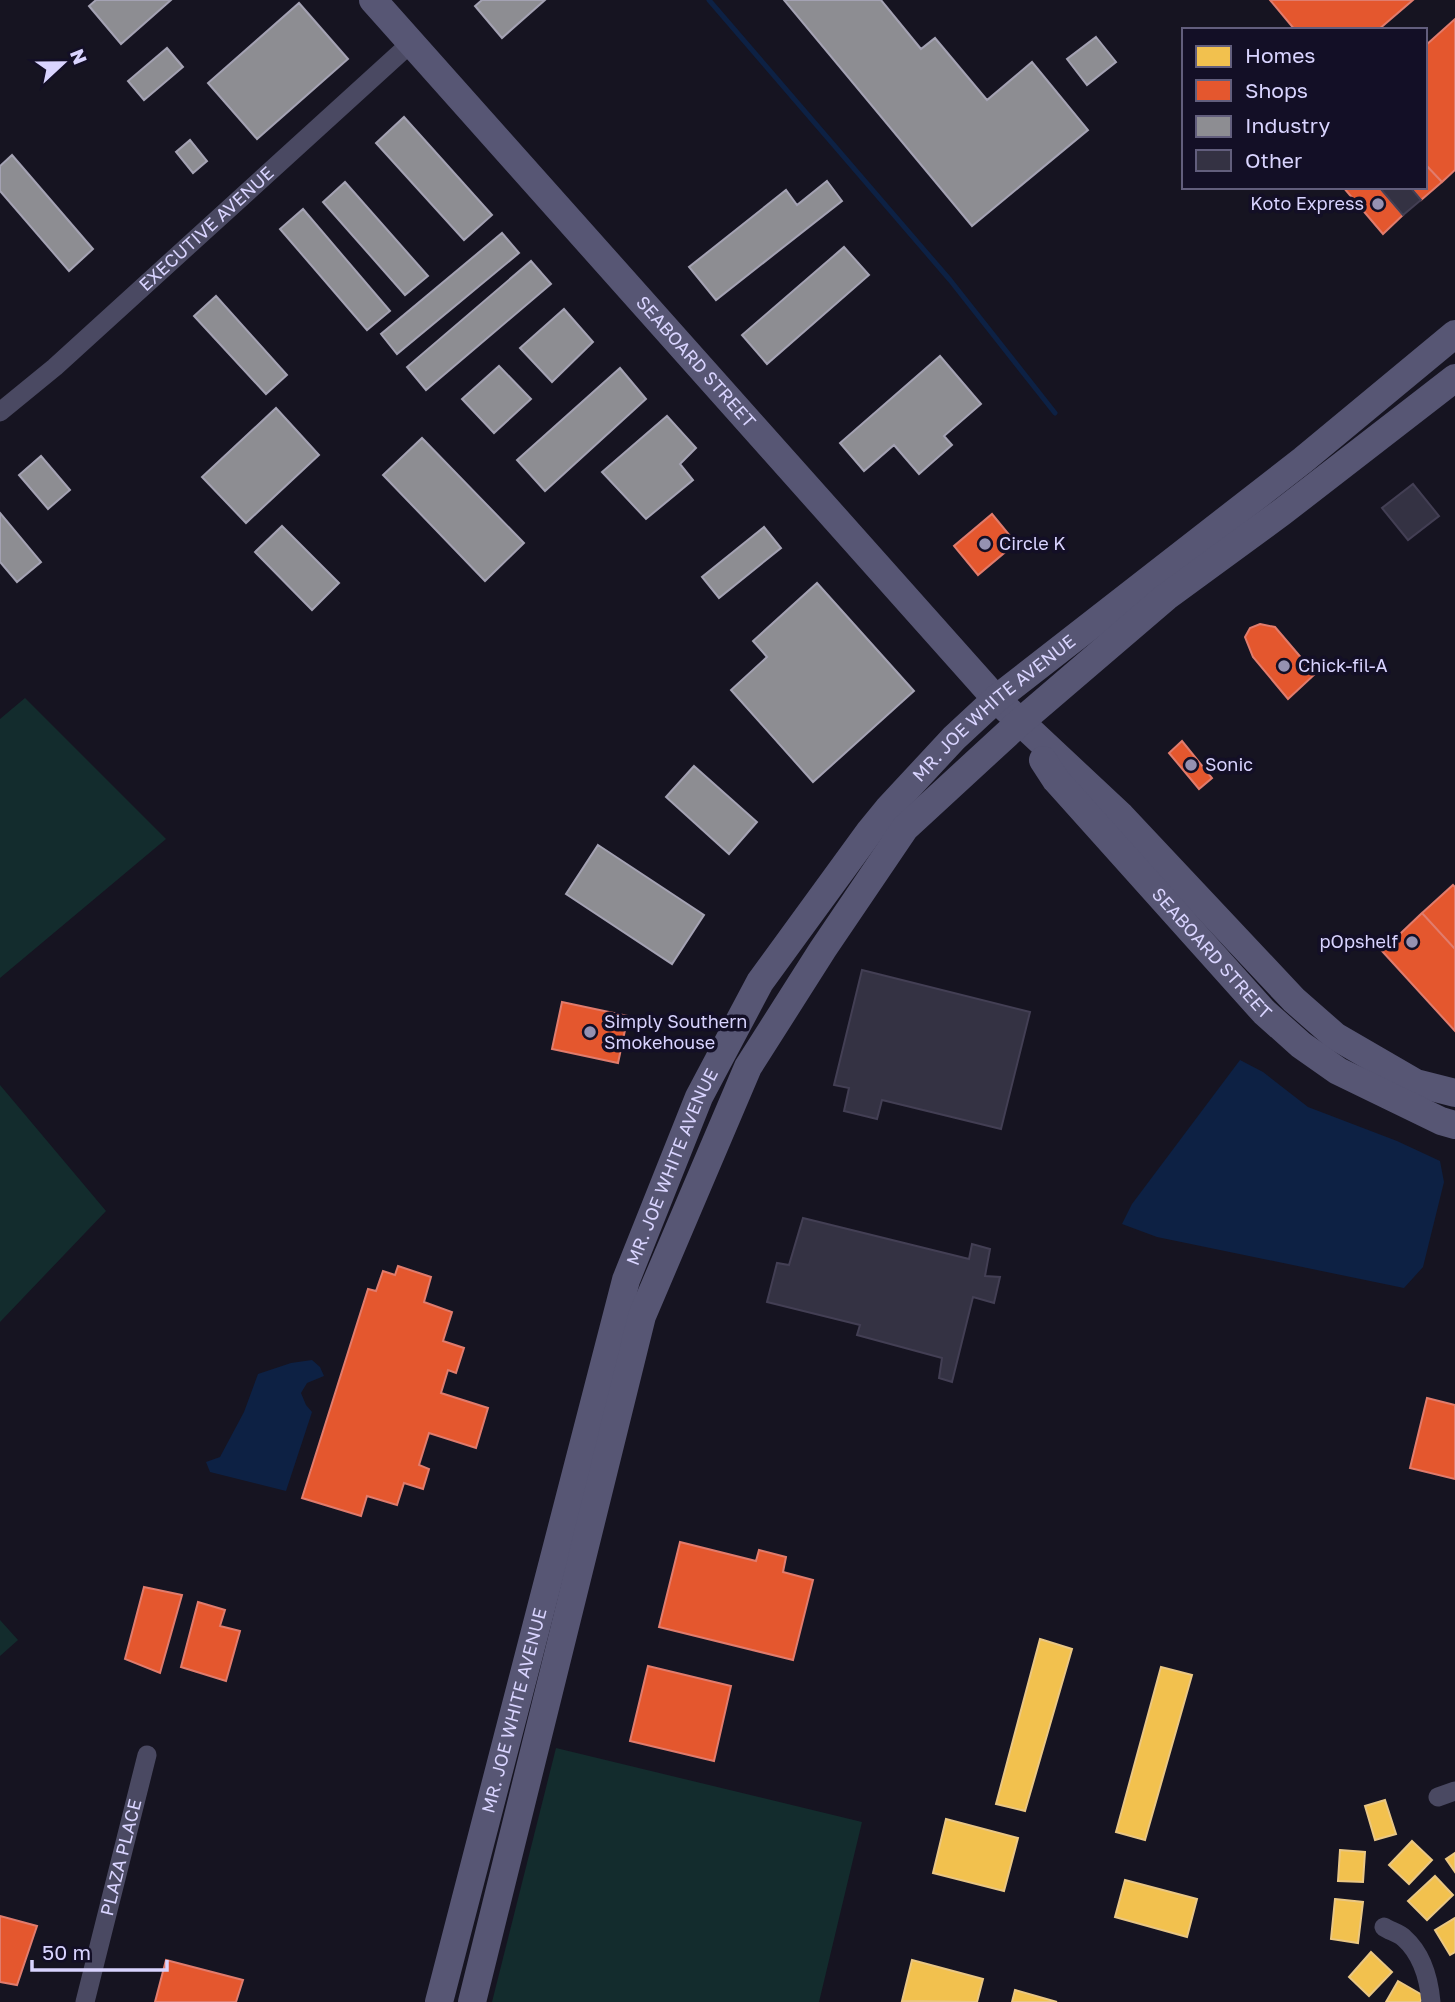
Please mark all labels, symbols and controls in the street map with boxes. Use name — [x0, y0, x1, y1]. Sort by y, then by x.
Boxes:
north arrow — [28, 28, 98, 98]
legend — [1182, 28, 1427, 189]
text: Homes — [1245, 42, 1315, 68]
text: N — [66, 45, 93, 67]
text: Shops — [1245, 77, 1308, 103]
text: Industry — [1245, 112, 1330, 138]
text: Other — [1245, 147, 1302, 173]
street label: EXECUTIVE AVENUE — [134, 161, 278, 295]
place label: Koto Express — [1250, 192, 1364, 214]
marker: Koto Express — [1370, 196, 1386, 212]
street label: SEABOARD STREET — [632, 291, 761, 432]
place label: Circle K — [999, 532, 1066, 554]
marker: Circle K — [977, 536, 993, 552]
street label: MR. JOE WHITE AVENUE — [907, 629, 1079, 786]
place label: Chick-fil-A — [1298, 654, 1388, 676]
marker: Chick-fil-A — [1276, 658, 1292, 674]
place label: Sonic — [1205, 753, 1253, 775]
marker: Sonic — [1183, 757, 1199, 773]
street label: SEABOARD STREET — [1148, 883, 1277, 1024]
place label: pOpshelf — [1320, 930, 1398, 952]
marker: pOpshelf — [1404, 934, 1420, 950]
place label: Simply Southern Smokehouse — [604, 1010, 747, 1053]
marker: Simply Southern Smokehouse — [582, 1024, 598, 1040]
street label: MR. JOE WHITE AVENUE — [621, 1064, 722, 1268]
street label: MR. JOE WHITE AVENUE — [476, 1605, 551, 1815]
street label: PLAZA PLACE — [95, 1797, 146, 1918]
scale bar — [32, 1928, 166, 1972]
text: 50 m — [42, 1939, 91, 1965]

